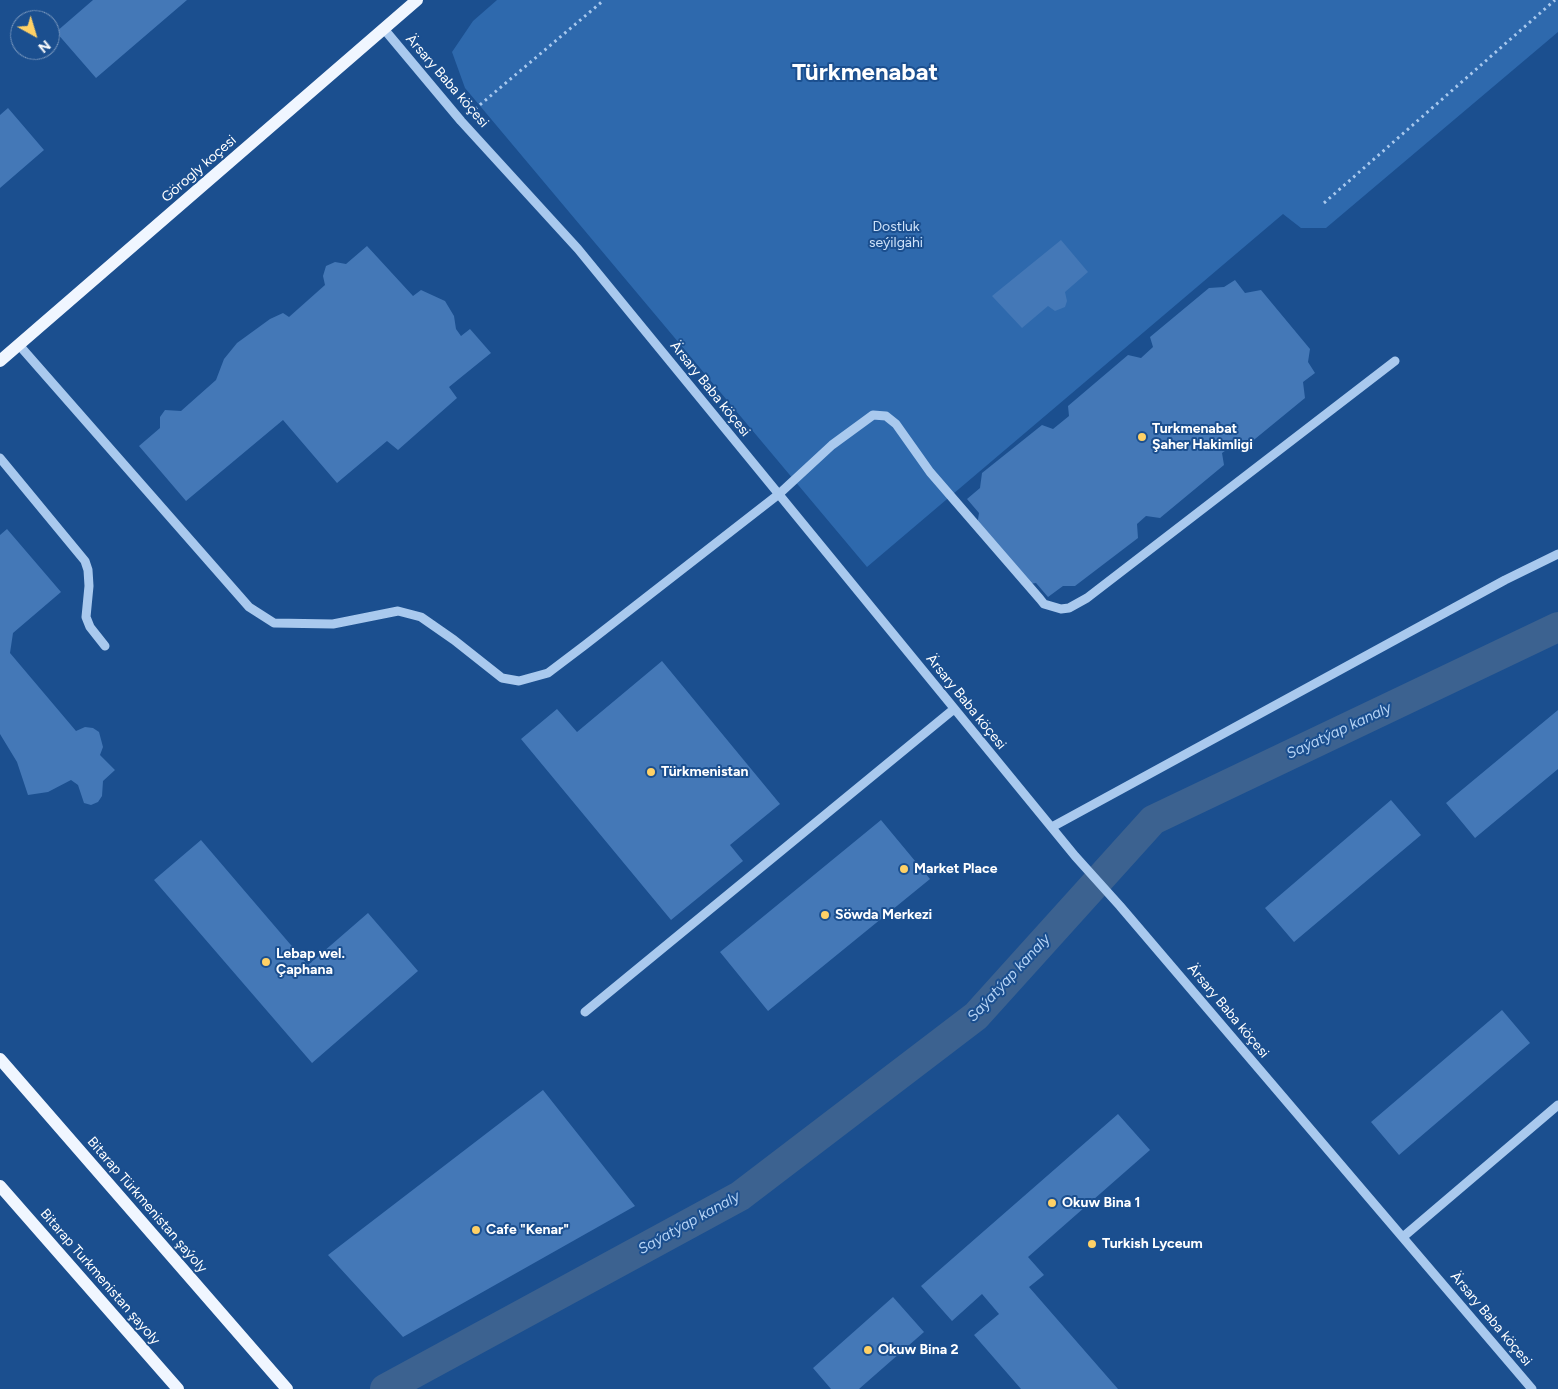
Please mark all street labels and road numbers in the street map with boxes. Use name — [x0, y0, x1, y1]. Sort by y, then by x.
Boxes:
street label: Ärsary Baba köçesi — [402, 31, 492, 131]
street label: Görogly koçesi — [158, 132, 240, 206]
street label: Ärsary Baba köçesi — [666, 338, 754, 440]
street label: Ärsary Baba köçesi — [922, 651, 1010, 753]
street label: Ärsary Baba köçesi — [1184, 961, 1272, 1061]
street label: Bitarap Türkmenistan şaýoly — [83, 1134, 211, 1276]
street label: Bitarap Turkmenistan şayoly — [36, 1206, 164, 1348]
street label: Ärsary Baba köçesi — [1447, 1269, 1535, 1369]

